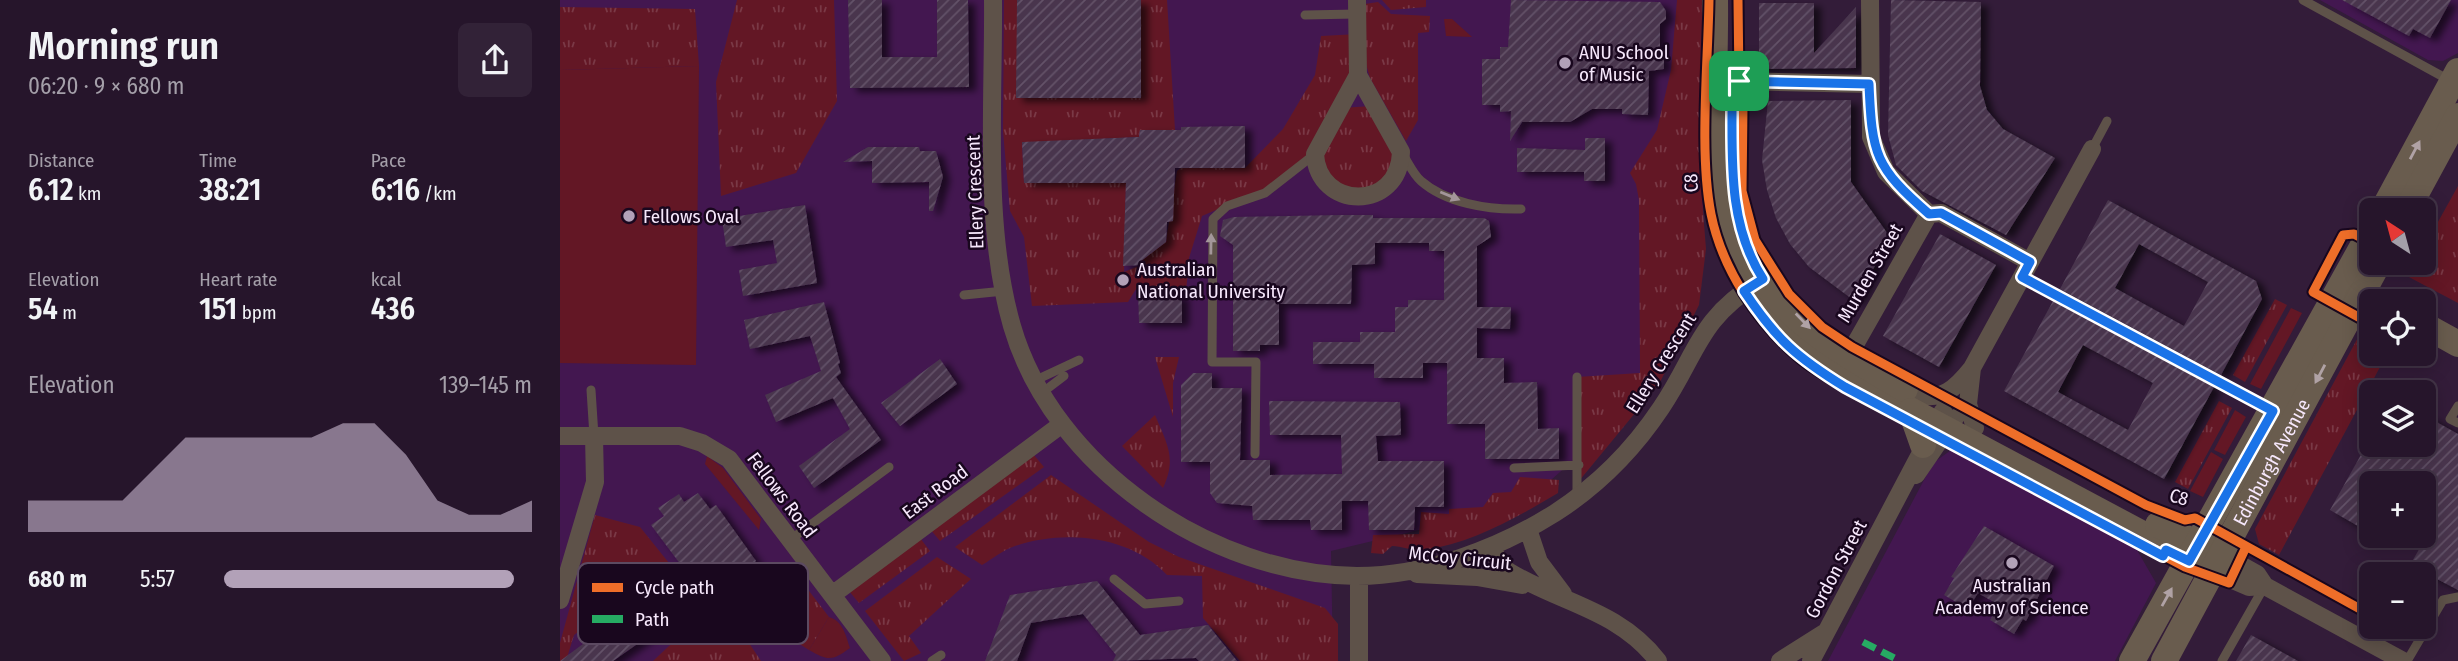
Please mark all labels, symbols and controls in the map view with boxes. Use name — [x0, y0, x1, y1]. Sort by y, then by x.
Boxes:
text: Morning run — [28, 23, 219, 69]
button: share — [458, 23, 532, 97]
place label: ANU School of Music — [1579, 41, 1669, 86]
pin — [1709, 51, 1769, 111]
marker: ANU School of Music — [1557, 55, 1573, 71]
icon: arrive — [1720, 62, 1758, 100]
text: 06:20 · 9 × 680 m — [28, 72, 184, 100]
street label: Ellery Crescent — [961, 134, 988, 249]
one-way arrow — [2409, 140, 2421, 160]
text: Distance — [28, 149, 95, 172]
text: Time — [199, 149, 237, 172]
text: Pace — [371, 149, 406, 172]
text: 6.12 — [28, 172, 74, 208]
text: 38:21 — [199, 172, 262, 208]
text: 6:16 — [371, 172, 420, 208]
street label: C8 — [1679, 173, 1703, 193]
text: km — [74, 182, 101, 205]
text: /km — [420, 182, 457, 205]
one-way arrow — [1440, 190, 1461, 201]
north arrow — [2359, 198, 2436, 275]
map controls — [2359, 198, 2436, 639]
place label: Fellows Oval — [643, 205, 739, 228]
marker: Fellows Oval — [621, 208, 637, 224]
street label: Murden Street — [1832, 219, 1908, 327]
one-way arrow — [1206, 233, 1217, 255]
place label: Australian National University — [1137, 258, 1286, 303]
text: Elevation — [28, 268, 100, 291]
text: Heart rate — [199, 268, 277, 291]
text: kcal — [371, 268, 401, 291]
marker: Australian National University — [1115, 272, 1131, 288]
button: locate — [2359, 289, 2436, 366]
text: 54 — [28, 291, 58, 327]
text: 151 — [199, 291, 237, 327]
text: 436 — [371, 291, 415, 327]
text: m — [58, 301, 77, 324]
text: bpm — [237, 301, 277, 324]
street label: Ellery Crescent — [1621, 308, 1701, 417]
one-way arrow — [1794, 312, 1810, 329]
one-way arrow — [2314, 365, 2326, 384]
text: Elevation — [28, 371, 115, 399]
text: 139–145 m — [439, 371, 532, 399]
button: layers — [2359, 380, 2436, 457]
street label: Edinburgh Avenue — [2228, 395, 2315, 529]
street label: Fellows Road — [742, 448, 822, 542]
street label: East Road — [898, 460, 972, 524]
button: + — [2359, 471, 2436, 548]
street label: C8 — [2167, 483, 2191, 511]
street label: Gordon Street — [1800, 515, 1872, 622]
street label: McCoy Circuit — [1407, 541, 1513, 575]
marker: Australian Academy of Science — [2004, 555, 2020, 571]
button: − — [2359, 562, 2436, 639]
legend — [578, 563, 808, 644]
text: 680 m — [28, 565, 87, 593]
text: 5:57 — [140, 565, 175, 593]
place label: Australian Academy of Science — [1935, 574, 2089, 619]
text: Cycle path — [635, 576, 714, 599]
one-way arrow — [2161, 587, 2173, 607]
text: Path — [635, 608, 670, 631]

